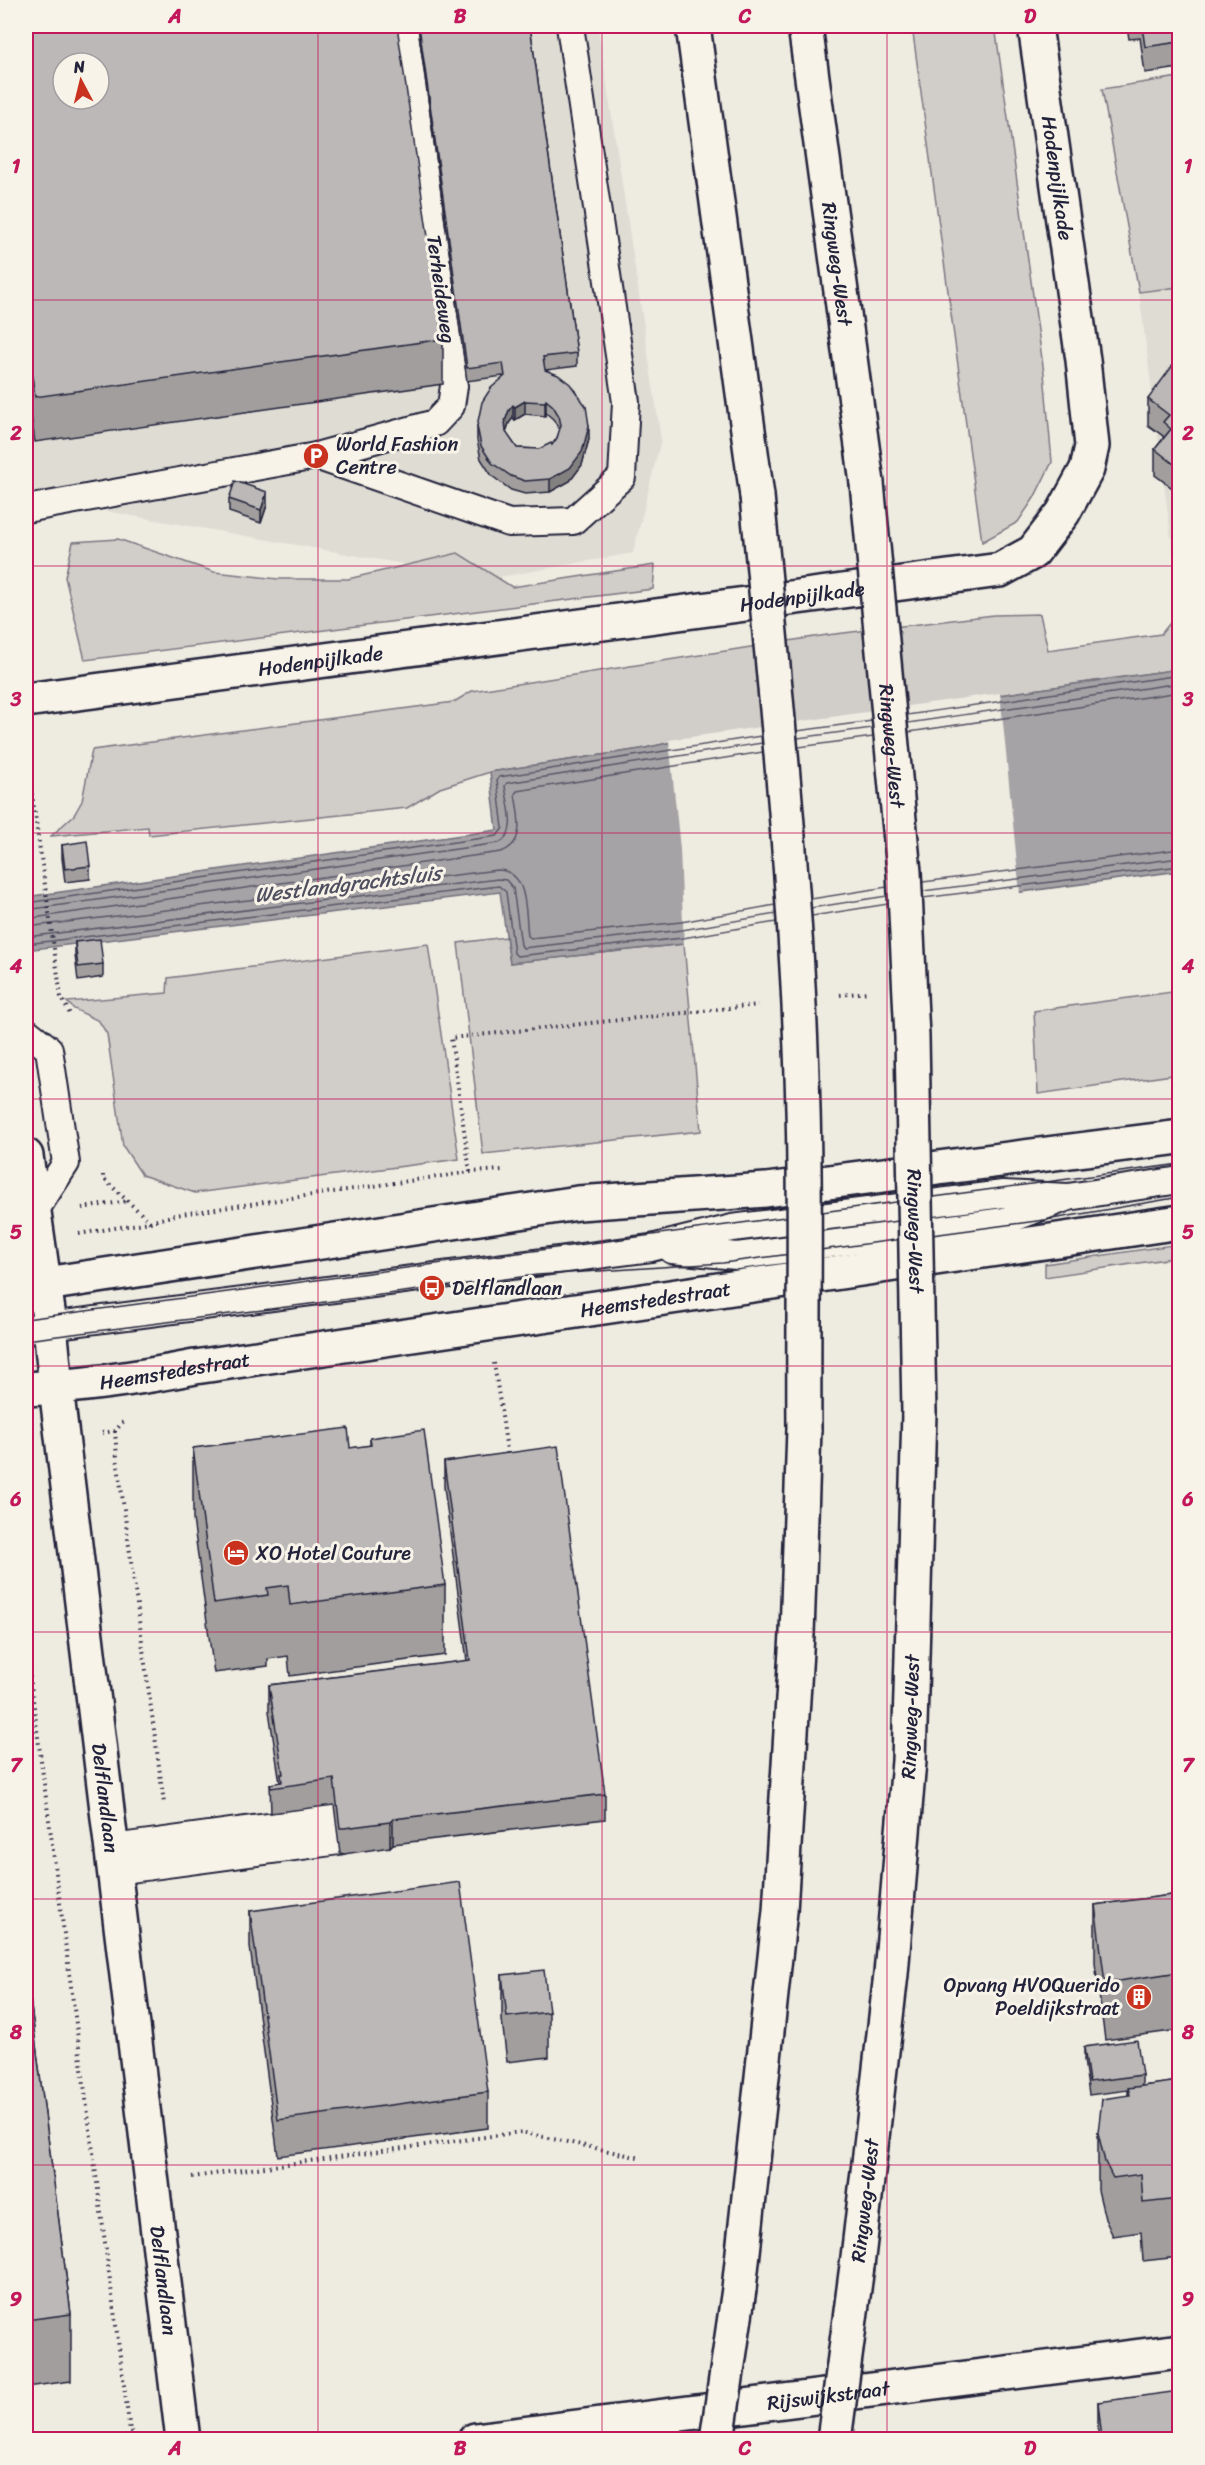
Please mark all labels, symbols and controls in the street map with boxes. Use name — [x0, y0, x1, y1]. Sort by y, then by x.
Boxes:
text: A — [167, 0, 182, 34]
text: B — [454, 0, 467, 34]
text: C — [738, 0, 752, 34]
text: D — [1024, 0, 1037, 34]
north arrow — [51, 51, 111, 111]
text: N — [71, 51, 87, 82]
street label: Hodenpijlkade — [1031, 113, 1083, 243]
text: 1 — [12, 149, 21, 184]
text: 1 — [1184, 149, 1193, 184]
street label: Ringweg-West — [812, 200, 863, 329]
street label: Terheideweg — [416, 233, 466, 345]
text: 2 — [9, 416, 22, 451]
text: 2 — [1181, 416, 1194, 451]
place label: World Fashion Centre — [336, 427, 459, 485]
parking icon: World Fashion Centre — [301, 441, 331, 471]
street label: Hodenpijlkade — [737, 571, 867, 622]
street label: Hodenpijlkade — [256, 635, 385, 686]
text: 3 — [10, 682, 22, 717]
street label: Ringweg-West — [869, 682, 915, 810]
text: 3 — [1182, 682, 1194, 717]
water label: Westlandgrachtsluis — [253, 853, 447, 914]
text: 4 — [9, 949, 23, 984]
text: 4 — [1181, 949, 1195, 984]
street label: Ringweg-West — [897, 1169, 934, 1294]
text: 5 — [10, 1215, 22, 1250]
text: 5 — [1182, 1215, 1194, 1250]
place label: Delflandlaan — [452, 1271, 562, 1306]
street label: Heemstedestraat — [578, 1271, 734, 1328]
bus stop icon: Delflandlaan — [417, 1273, 447, 1303]
street label: Heemstedestraat — [97, 1342, 253, 1400]
text: 6 — [9, 1482, 22, 1517]
text: 6 — [1181, 1482, 1194, 1517]
place label: XO Hotel Couture — [255, 1536, 411, 1571]
hotel icon: XO Hotel Couture — [221, 1538, 251, 1568]
street label: Ringweg-West — [890, 1653, 930, 1780]
street label: Delflandlaan — [82, 1741, 130, 1855]
text: 7 — [10, 1748, 23, 1783]
text: 7 — [1182, 1748, 1195, 1783]
place label: Opvang HVOQuerido Poeldijkstraat — [944, 1968, 1120, 2026]
building icon: Opvang HVOQuerido Poeldijkstraat — [1124, 1982, 1154, 2012]
text: 8 — [9, 2015, 23, 2050]
text: 8 — [1181, 2015, 1195, 2050]
street label: Ringweg-West — [840, 2136, 889, 2264]
street label: Delflandlaan — [140, 2224, 188, 2338]
text: 9 — [10, 2282, 22, 2317]
text: 9 — [1182, 2282, 1194, 2317]
street label: Rijswijkstraat — [765, 2370, 892, 2420]
text: A — [167, 2431, 182, 2465]
text: B — [454, 2431, 467, 2465]
text: C — [738, 2431, 752, 2465]
text: D — [1024, 2431, 1037, 2465]

